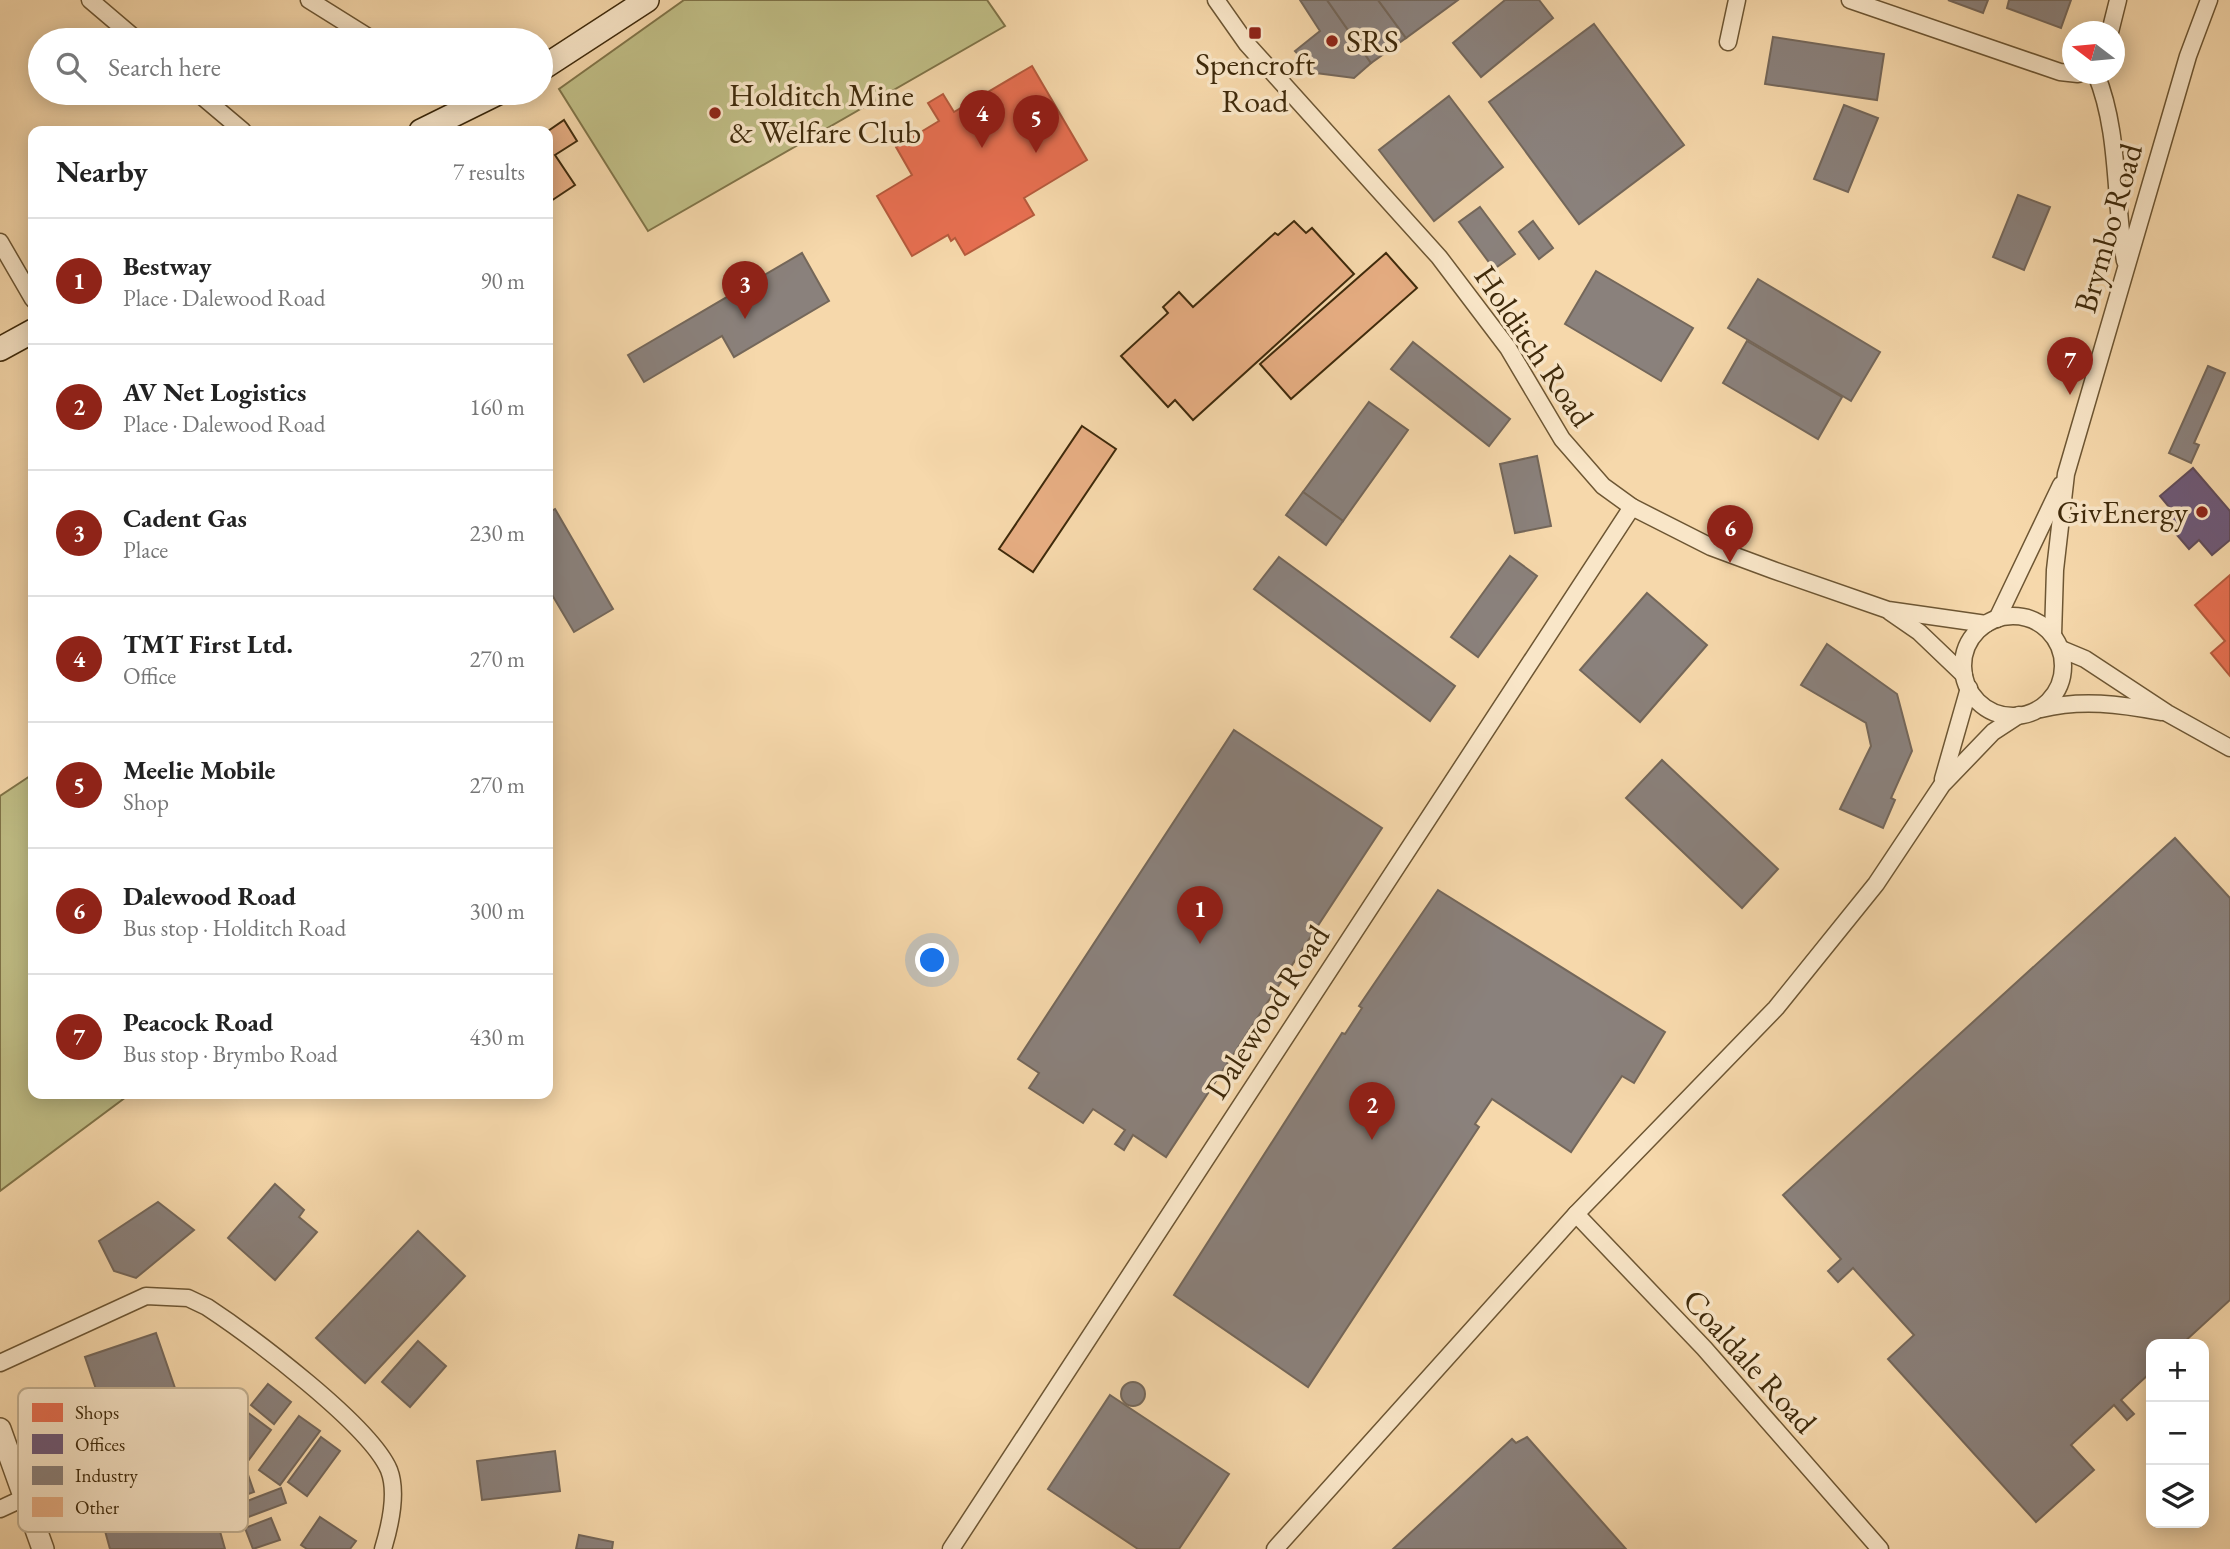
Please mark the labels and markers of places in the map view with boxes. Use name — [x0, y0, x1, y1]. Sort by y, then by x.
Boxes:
place label: SRS — [1346, 20, 1399, 62]
marker: Spencroft Road — [1247, 25, 1263, 41]
marker: SRS — [1324, 33, 1340, 49]
place label: Spencroft Road — [1195, 43, 1315, 122]
place label: Holditch Mine & Welfare Club — [729, 74, 921, 153]
pin: 4 — [959, 90, 1005, 148]
pin: 5 — [1013, 95, 1059, 153]
marker: Holditch Mine & Welfare Club — [707, 105, 723, 121]
pin: 3 — [722, 261, 768, 319]
pin: 7 — [2047, 337, 2093, 395]
place label: GivEnergy — [2057, 491, 2189, 533]
marker: GivEnergy — [2194, 504, 2210, 520]
pin: 6 — [1707, 505, 1753, 563]
pin: 1 — [1177, 886, 1223, 944]
pin: 2 — [1349, 1082, 1395, 1140]

